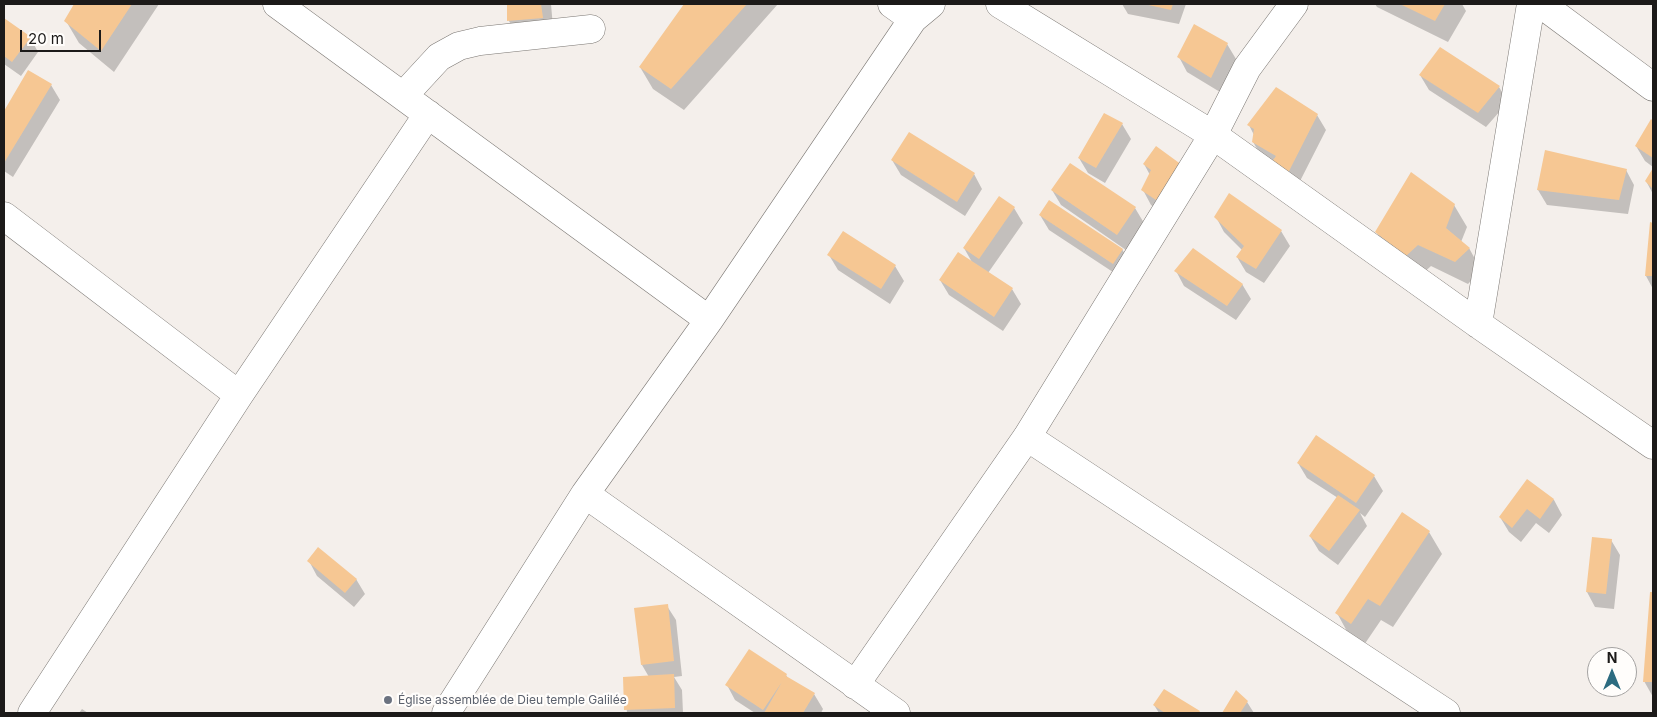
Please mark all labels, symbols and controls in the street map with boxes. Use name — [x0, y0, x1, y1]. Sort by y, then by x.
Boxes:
scale bar — [22, 20, 104, 52]
text: 20 m — [28, 29, 64, 48]
north arrow — [1587, 647, 1637, 697]
text: N — [1607, 649, 1617, 666]
place label: Église assemblée de Dieu temple Galilée — [398, 693, 627, 707]
marker: Église assemblée de Dieu temple Galilée — [382, 694, 394, 706]

